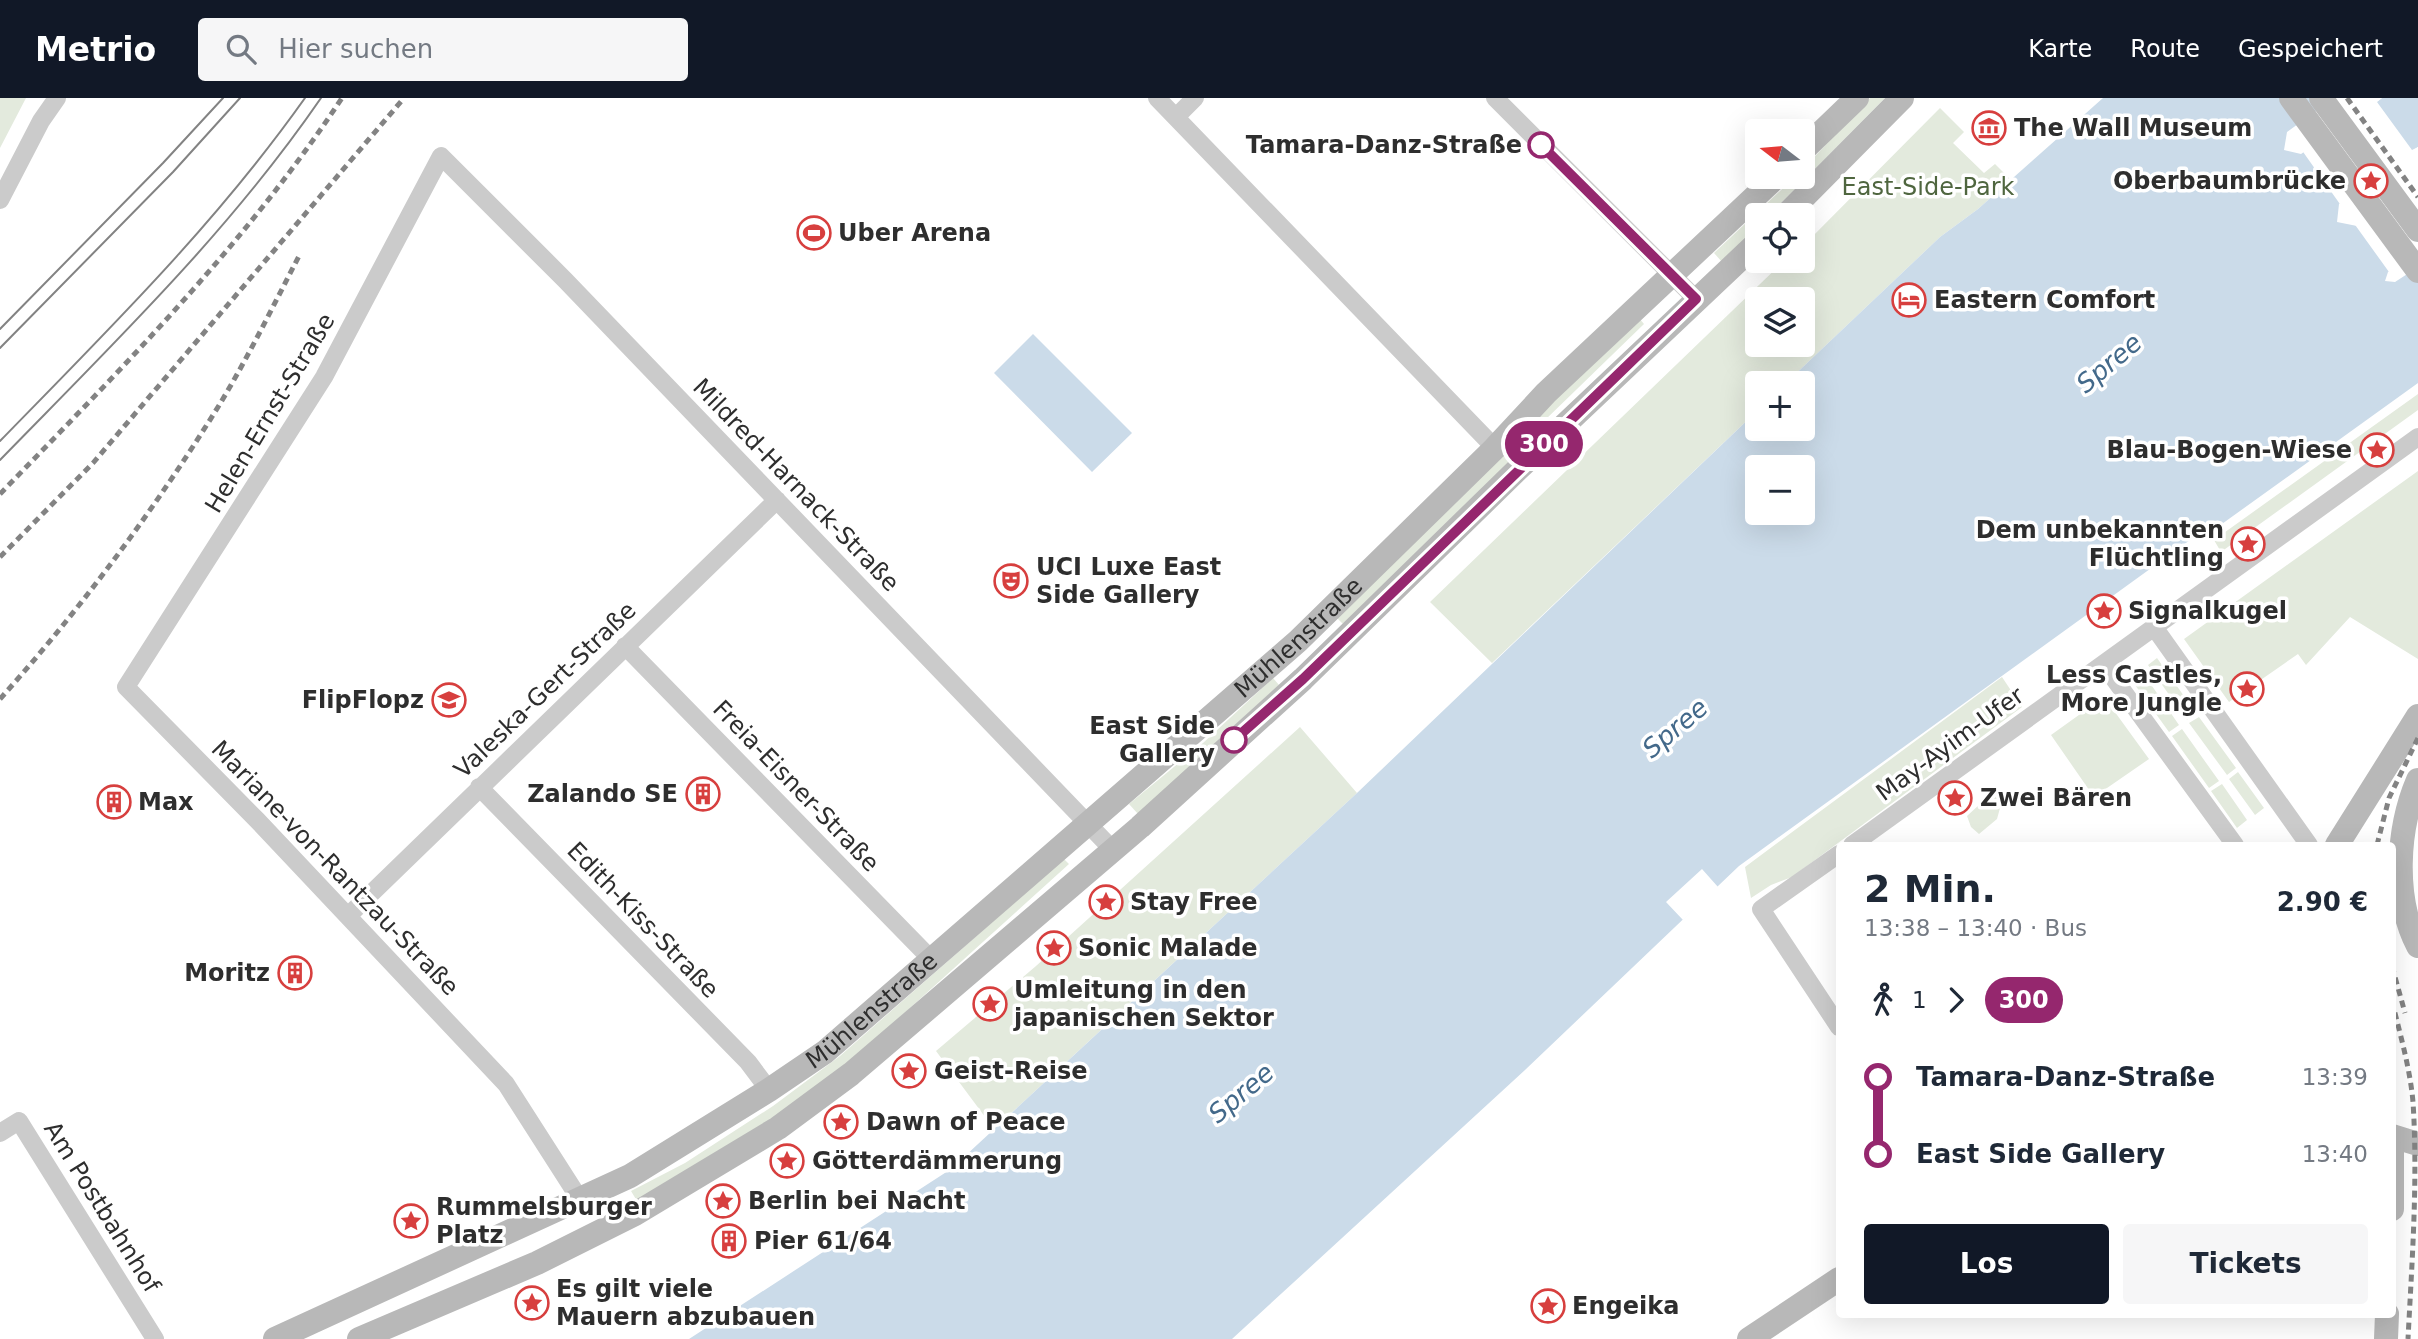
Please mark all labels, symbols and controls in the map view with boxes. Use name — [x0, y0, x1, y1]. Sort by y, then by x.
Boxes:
search box — [198, 18, 688, 81]
text: Metrio — [35, 30, 156, 69]
icon: search — [222, 30, 260, 68]
text: Hier suchen — [278, 34, 433, 64]
text: Karte — [2028, 35, 2092, 63]
text: Route — [2130, 35, 2200, 63]
text: Gespeichert — [2238, 35, 2383, 63]
museum icon: The Wall Museum — [1970, 109, 2008, 147]
place label: The Wall Museum — [2014, 114, 2252, 142]
north arrow — [1745, 119, 1815, 189]
map controls — [1745, 119, 1815, 525]
place label: Tamara-Danz-Straße — [1246, 131, 1522, 159]
marker: Tamara-Danz-Straße — [1528, 132, 1554, 158]
place icon: Oberbaumbrücke — [2352, 162, 2390, 200]
place label: Oberbaumbrücke — [2113, 167, 2346, 195]
park label: East-Side-Park — [1842, 173, 2015, 201]
button: locate — [1745, 203, 1815, 273]
sports icon: Uber Arena — [795, 214, 833, 252]
place label: Uber Arena — [838, 219, 991, 247]
hotel icon: Eastern Comfort — [1890, 281, 1928, 319]
place label: Eastern Comfort — [1934, 286, 2155, 314]
button: layers — [1745, 287, 1815, 357]
street label: Helen-Ernst-Straße — [199, 308, 341, 518]
water label: Spree — [2070, 327, 2148, 399]
button: + — [1745, 371, 1815, 441]
street label: Mildred-Harnack-Straße — [687, 373, 905, 597]
line badge: 300 — [1504, 421, 1584, 467]
text: 300 — [1519, 430, 1569, 458]
place icon: Blau-Bogen-Wiese — [2358, 431, 2396, 469]
place label: Blau-Bogen-Wiese — [2106, 436, 2352, 464]
button: − — [1745, 455, 1815, 525]
place label: Dem unbekannten Flüchtling — [1976, 516, 2224, 572]
place icon: Dem unbekannten Flüchtling — [2229, 525, 2267, 563]
place label: UCI Luxe East Side Gallery — [1036, 553, 1221, 609]
theatre icon: UCI Luxe East Side Gallery — [992, 562, 1030, 600]
street label: Mühlenstraße — [1229, 572, 1368, 704]
place icon: Signalkugel — [2085, 592, 2123, 630]
street label: Valeska-Gert-Straße — [448, 596, 642, 784]
place label: Signalkugel — [2128, 597, 2287, 625]
place label: Less Castles, More Jungle — [2046, 661, 2222, 717]
place icon: Less Castles, More Jungle — [2228, 670, 2266, 708]
school or university icon: FlipFlopz — [430, 681, 468, 719]
street label: May-Ayim-Ufer — [1871, 681, 2029, 807]
place label: FlipFlopz — [302, 686, 424, 714]
water label: Spree — [1636, 692, 1714, 764]
street label: Freia-Eisner-Straße — [707, 695, 885, 877]
place label: East Side Gallery — [1089, 712, 1215, 768]
marker: East Side Gallery — [1221, 727, 1247, 753]
street label: Mariane-von-Rantzau-Straße — [206, 735, 464, 1001]
building icon: Zalando SE — [684, 775, 722, 813]
place icon: Zwei Bären — [1936, 779, 1974, 817]
place label: Zalando SE — [527, 780, 678, 808]
building icon: Max — [95, 783, 133, 821]
place label: Zwei Bären — [1980, 784, 2132, 812]
place label: Max — [138, 788, 194, 816]
street label: Edith-Kiss-Straße — [562, 836, 724, 1004]
text: 2 Min. — [1864, 867, 1996, 911]
place icon: Stay Free — [1087, 883, 1125, 921]
text: 2.90 € — [2277, 887, 2368, 917]
place label: Stay Free — [1130, 888, 1257, 916]
text: 13:38 – 13:40 · Bus — [1864, 915, 2087, 941]
place icon: Sonic Malade — [1035, 929, 1073, 967]
place label: Sonic Malade — [1078, 934, 1258, 962]
street label: Mühlenstraße — [801, 947, 943, 1075]
building icon: Moritz — [276, 954, 314, 992]
place label: Moritz — [184, 959, 270, 987]
place label: Umleitung in den japanischen Sektor — [1013, 976, 1274, 1032]
icon: walk — [1864, 981, 1902, 1019]
icon: forward — [1937, 981, 1975, 1019]
place icon: Umleitung in den japanischen Sektor — [971, 985, 1009, 1023]
text: 300 — [1999, 986, 2049, 1014]
text: 1 — [1912, 987, 1927, 1013]
place icon: Geist-Reise — [890, 1052, 928, 1090]
place label: Geist-Reise — [934, 1057, 1087, 1085]
water label: Spree — [1202, 1057, 1280, 1129]
text: Tamara-Danz-Straße — [1916, 1062, 2215, 1092]
text: 13:39 — [2302, 1064, 2368, 1090]
place icon: Dawn of Peace — [822, 1103, 860, 1141]
place label: Dawn of Peace — [866, 1108, 1066, 1136]
street label: Am Postbahnhof — [38, 1116, 166, 1298]
text: East Side Gallery — [1916, 1139, 2165, 1169]
text: 13:40 — [2302, 1141, 2368, 1167]
place icon: Götterdämmerung — [768, 1142, 806, 1180]
place label: Götterdämmerung — [812, 1147, 1062, 1175]
place icon: Berlin bei Nacht — [704, 1182, 742, 1220]
place label: Berlin bei Nacht — [748, 1187, 965, 1215]
place label: Rummelsburger Platz — [436, 1193, 652, 1249]
place icon: Rummelsburger Platz — [392, 1202, 430, 1240]
building icon: Pier 61/64 — [710, 1222, 748, 1260]
button: Los — [1864, 1224, 2109, 1304]
button: Tickets — [2123, 1224, 2368, 1304]
place label: Pier 61/64 — [754, 1227, 892, 1255]
place label: Es gilt viele Mauern abzubauen — [556, 1275, 815, 1331]
place icon: Es gilt viele Mauern abzubauen — [513, 1284, 551, 1322]
place icon: Engeika — [1529, 1287, 1567, 1325]
place label: Engeika — [1572, 1292, 1679, 1320]

